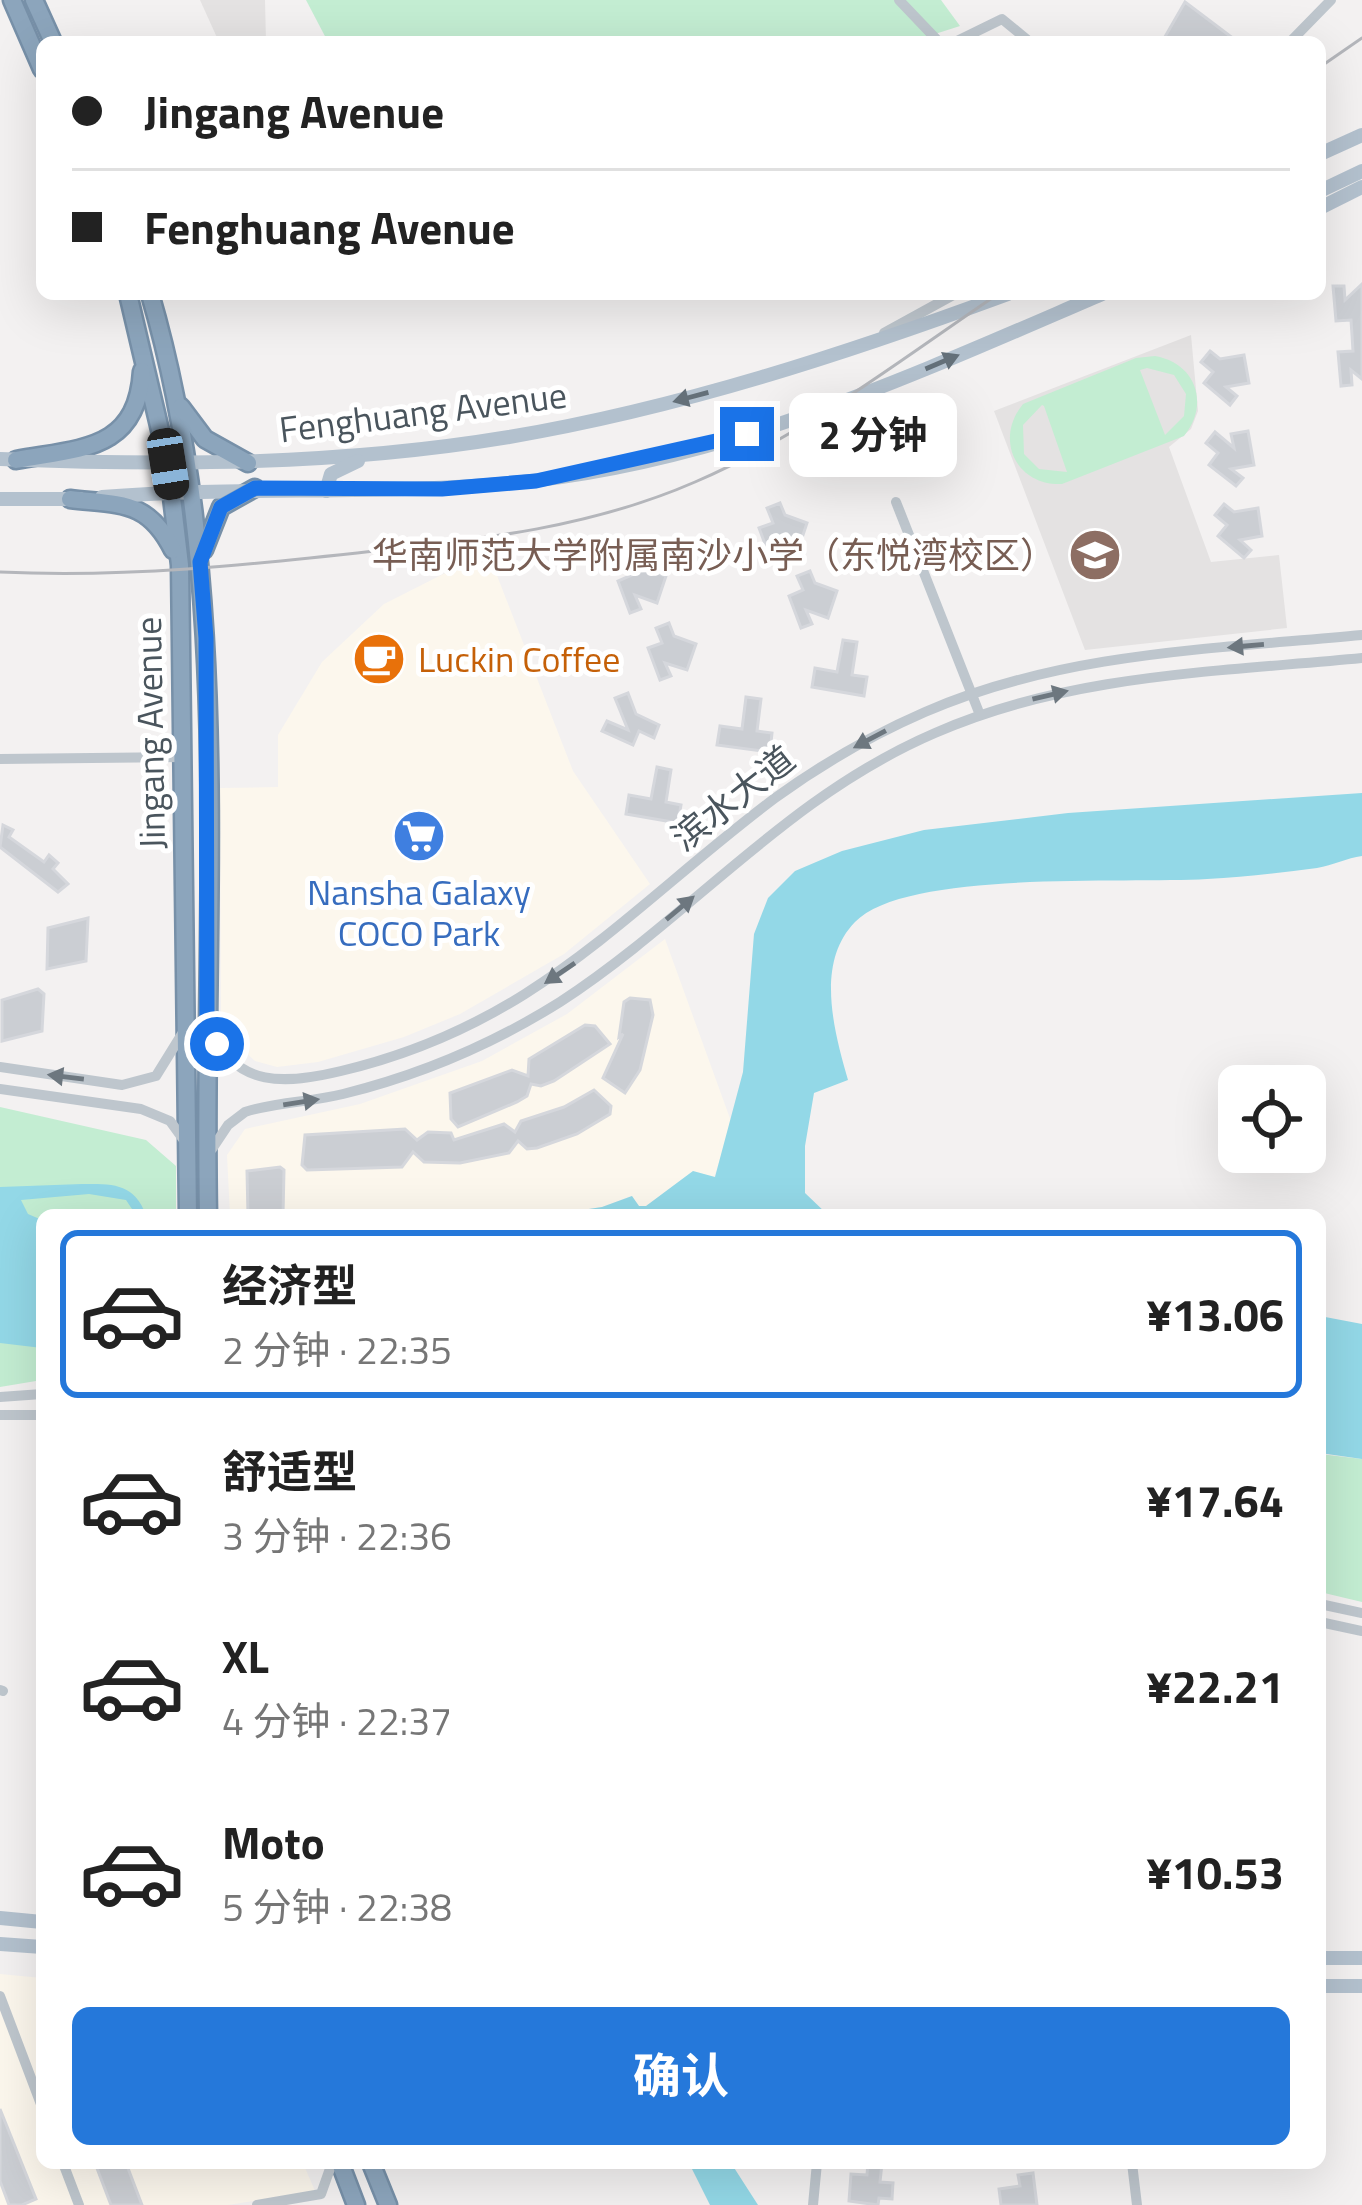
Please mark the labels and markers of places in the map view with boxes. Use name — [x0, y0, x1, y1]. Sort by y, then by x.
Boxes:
place label: 华南师范大学附属南沙小学（东悦湾校区） — [372, 527, 1056, 582]
school or university icon: 华南师范大学附属南沙小学（东悦湾校区） — [1067, 527, 1123, 583]
cafe icon: Luckin Coffee — [351, 631, 407, 687]
place label: Luckin Coffee — [418, 631, 620, 686]
supermarket icon: Nansha Galaxy COCO Park — [391, 808, 447, 864]
place label: Nansha Galaxy COCO Park — [307, 864, 531, 960]

